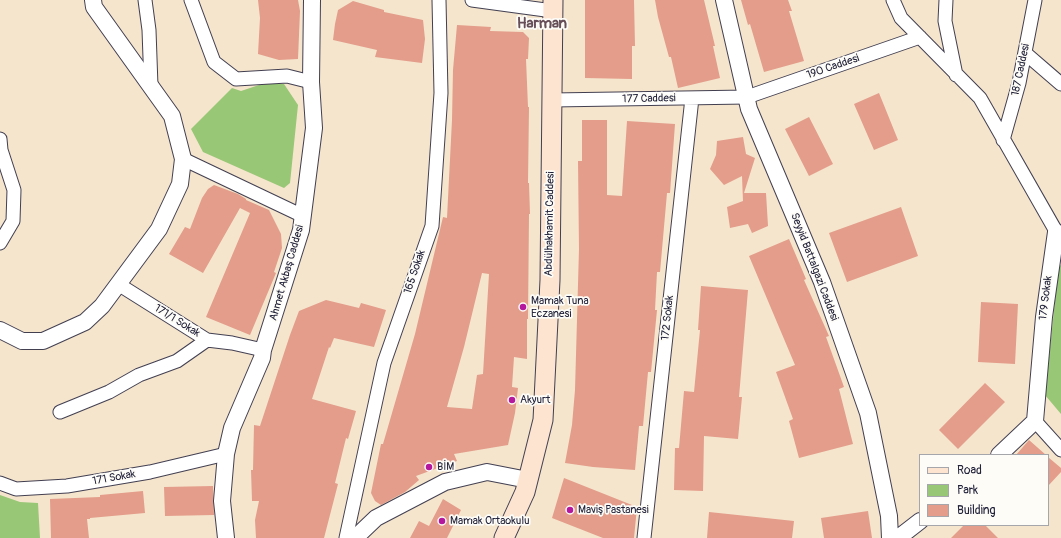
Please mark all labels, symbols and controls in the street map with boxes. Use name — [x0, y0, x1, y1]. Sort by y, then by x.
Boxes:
district label: Harman — [517, 15, 567, 33]
street label: 187 Caddesi — [1009, 43, 1033, 97]
street label: 190 Caddesi — [805, 52, 861, 82]
street label: 177 Caddesi — [622, 92, 676, 106]
street label: Abdülhakhamit Caddesi — [542, 171, 558, 277]
street label: Seyyid Battalgazi Caddesi — [787, 211, 841, 323]
street label: Ahmet Akbaş Caddesi — [267, 224, 307, 322]
street label: 165 Sokak — [401, 248, 429, 296]
street label: 179 Sokak — [1037, 275, 1055, 321]
place label: Mamak Tuna Eczanesi — [531, 294, 589, 320]
street label: 172 Sokak — [659, 295, 677, 341]
street label: 171/1 Sokak — [152, 302, 202, 340]
marker: Mamak Tuna Eczanesi — [518, 302, 528, 312]
place label: Akyurt — [520, 393, 550, 407]
marker: Akyurt — [507, 395, 517, 405]
legend — [919, 454, 1049, 526]
place label: BİM — [437, 460, 454, 474]
marker: BİM — [424, 462, 434, 472]
text: Road — [957, 463, 982, 478]
street label: 171 Sokak — [91, 468, 137, 488]
text: Park — [957, 483, 978, 498]
place label: Maviş Pastanesi — [578, 503, 649, 517]
text: Building — [957, 503, 996, 518]
marker: Maviş Pastanesi — [565, 505, 575, 515]
place label: Mamak Ortaokulu — [450, 514, 530, 528]
marker: Mamak Ortaokulu — [437, 516, 447, 526]

